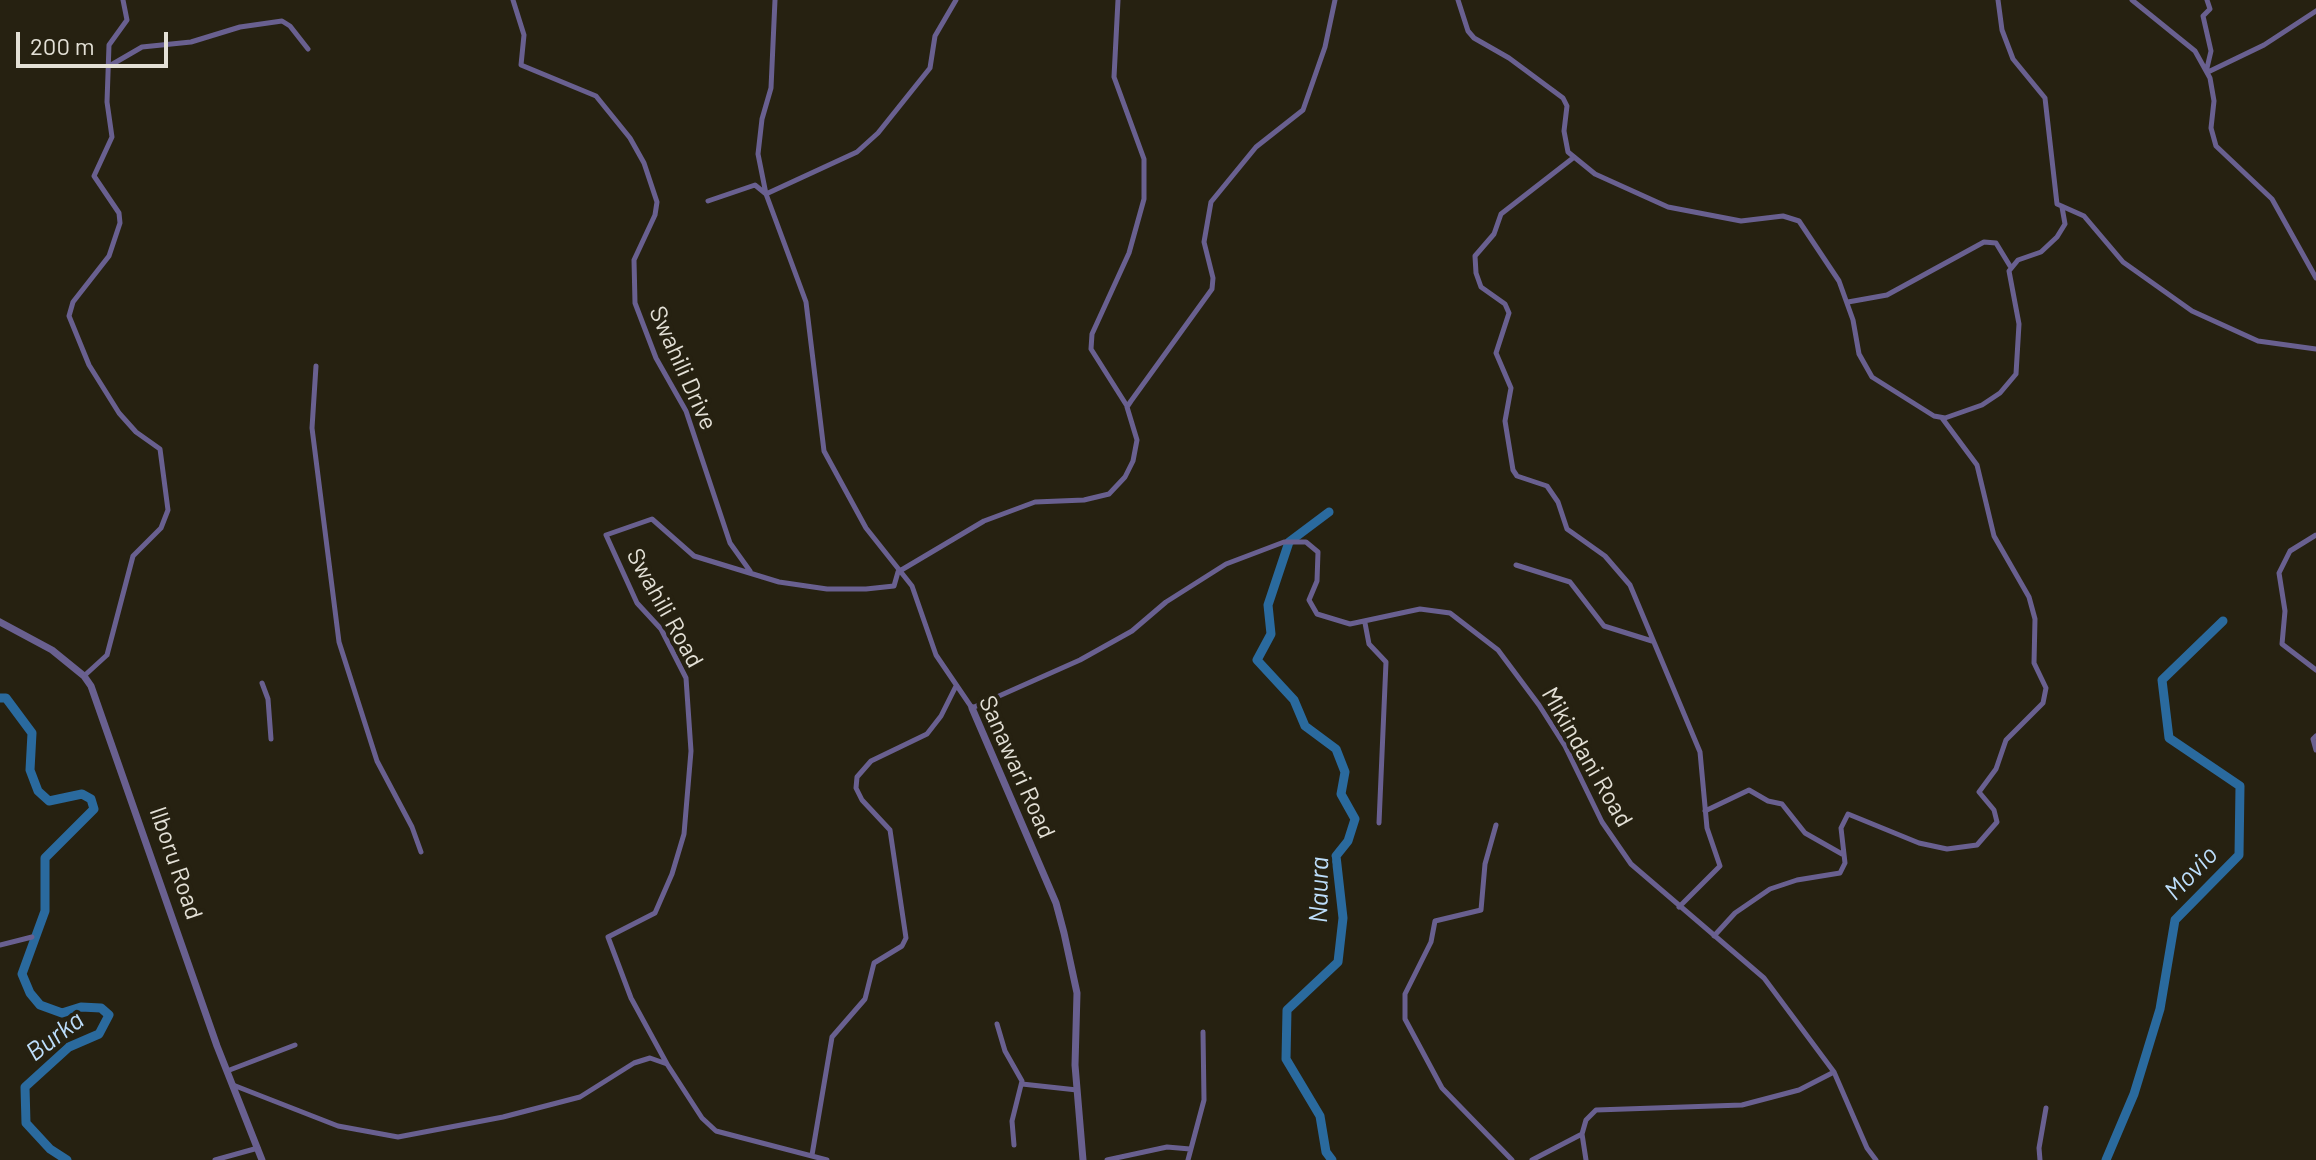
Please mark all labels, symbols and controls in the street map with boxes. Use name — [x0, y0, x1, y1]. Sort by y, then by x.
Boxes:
scale bar — [20, 16, 172, 66]
text: 200 m — [30, 31, 95, 60]
street label: Swahili Drive — [643, 302, 723, 434]
street label: Swahili Road — [620, 543, 710, 673]
street label: Mikindani Road — [1535, 682, 1639, 832]
street label: Sanawari Road — [973, 691, 1061, 843]
street label: Ilboru Road — [143, 803, 209, 923]
water label: Movio — [2158, 839, 2224, 907]
water label: Naura — [1303, 856, 1335, 924]
water label: Burka — [20, 1004, 90, 1068]

